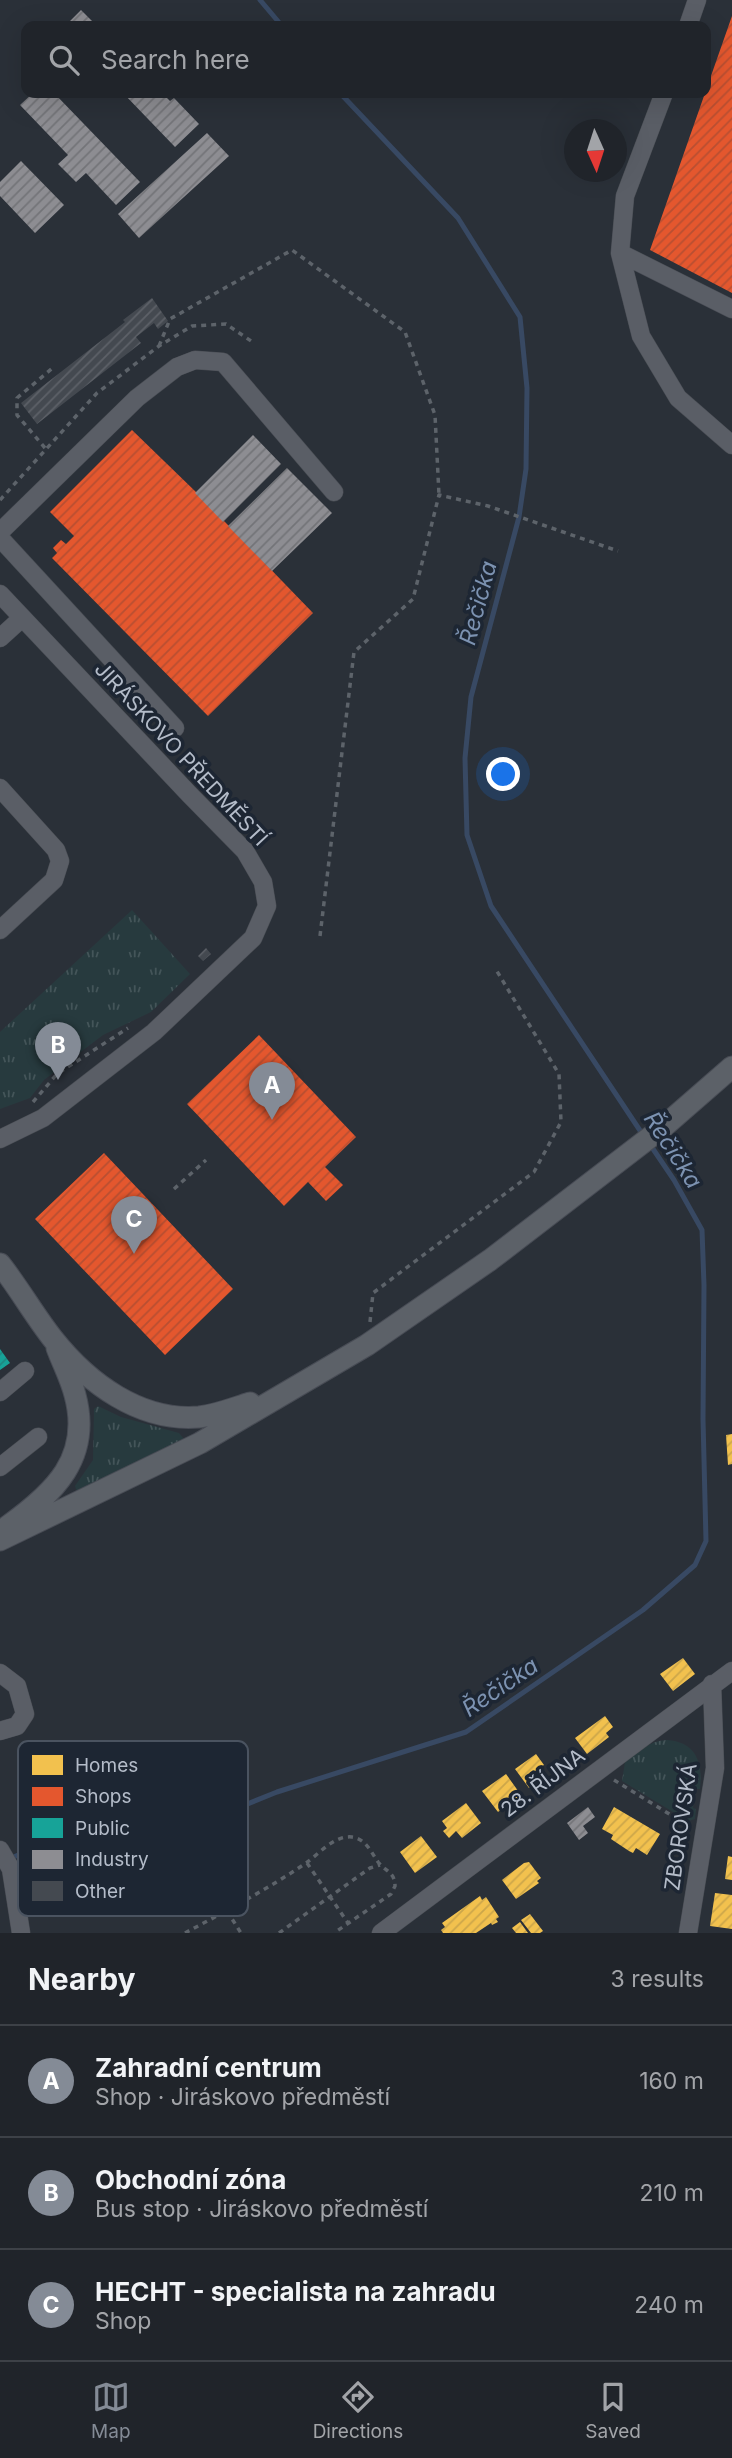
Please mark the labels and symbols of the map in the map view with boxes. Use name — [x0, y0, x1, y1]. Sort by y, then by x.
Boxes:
north arrow — [564, 119, 627, 182]
water label: Řečička — [453, 558, 503, 648]
street label: JIRÁSKOVO PŘEDMĚSTÍ — [90, 656, 274, 851]
your location — [486, 757, 520, 791]
pin: B — [35, 1022, 81, 1080]
pin: A — [249, 1062, 295, 1120]
water label: Řečička — [638, 1106, 708, 1194]
pin: C — [111, 1196, 157, 1254]
water label: Řečička — [457, 1651, 543, 1723]
legend — [18, 1741, 248, 1916]
street label: 28. ŘÍJNA — [495, 1742, 590, 1822]
text: Homes — [75, 1754, 138, 1777]
street label: ZBOROVSKÁ — [658, 1761, 702, 1892]
text: Shops — [75, 1785, 131, 1808]
text: Public — [75, 1817, 130, 1840]
text: Industry — [75, 1848, 149, 1871]
text: Other — [75, 1880, 125, 1903]

